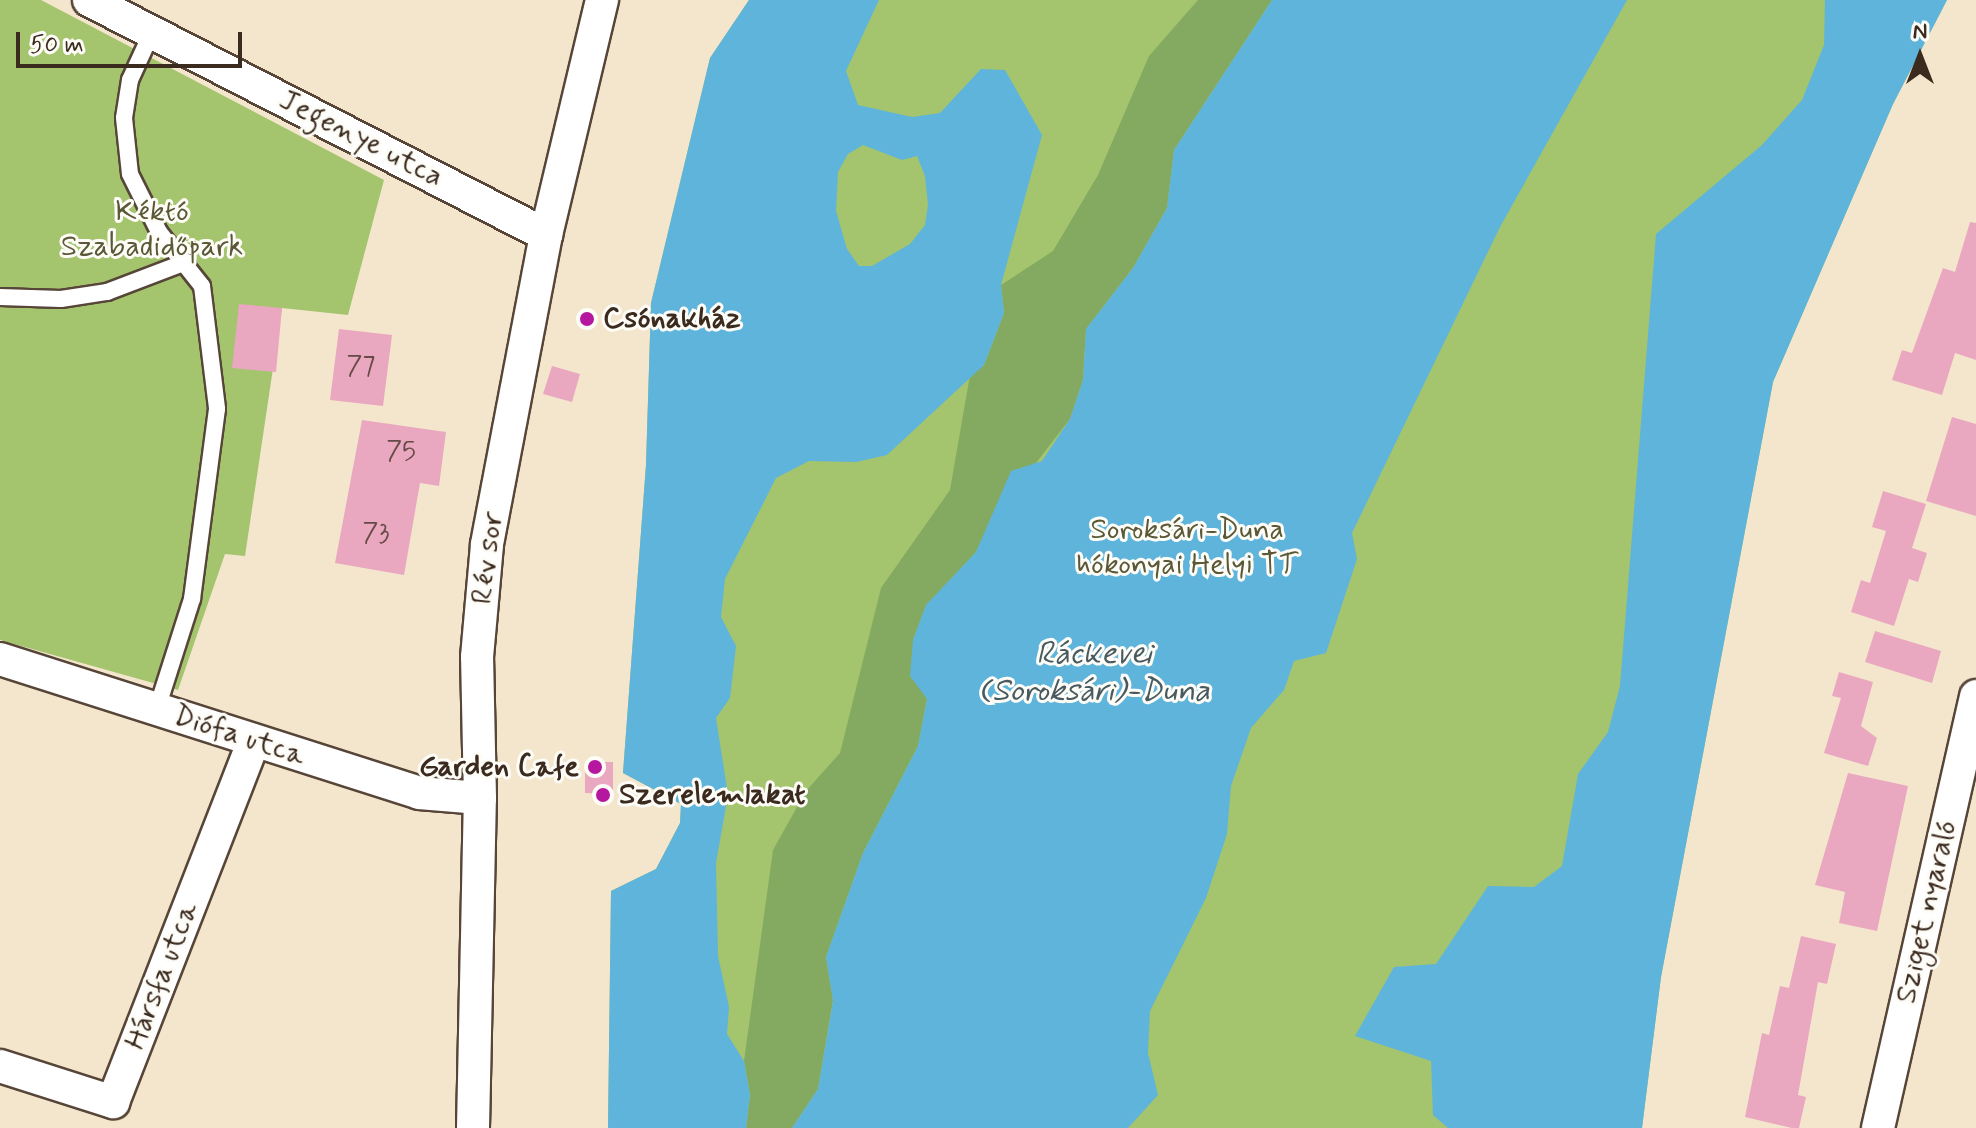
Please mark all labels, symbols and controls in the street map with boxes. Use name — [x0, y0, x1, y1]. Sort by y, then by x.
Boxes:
scale bar — [20, 16, 246, 66]
north arrow — [1880, 16, 1960, 96]
text: N — [1913, 18, 1927, 46]
text: 50 m — [30, 30, 84, 61]
street label: Jegenye utca — [273, 82, 449, 196]
park label: Kéktó Szabadidőpark — [61, 194, 243, 264]
place label: Csónakház — [603, 301, 741, 337]
marker: Csónakház — [578, 310, 596, 328]
house number: 77 — [347, 352, 375, 384]
house number: 75 — [386, 437, 416, 469]
street label: Rév sor — [465, 511, 511, 605]
park label: Soroksári-Duna hókonyai Helyi TT — [1076, 512, 1298, 582]
house number: 73 — [363, 519, 389, 551]
water label: Ráckevei (Soroksári)-Duna — [978, 636, 1210, 711]
street label: Diófa utca — [169, 698, 309, 774]
place label: Garden Cafe — [417, 749, 579, 785]
marker: Garden Cafe — [586, 758, 604, 776]
place label: Szerelemlakat — [619, 777, 806, 813]
marker: Szerelemlakat — [594, 786, 612, 804]
street label: Sziget nyaraló — [1888, 816, 1966, 1008]
street label: Hársfa utca — [118, 897, 206, 1055]

